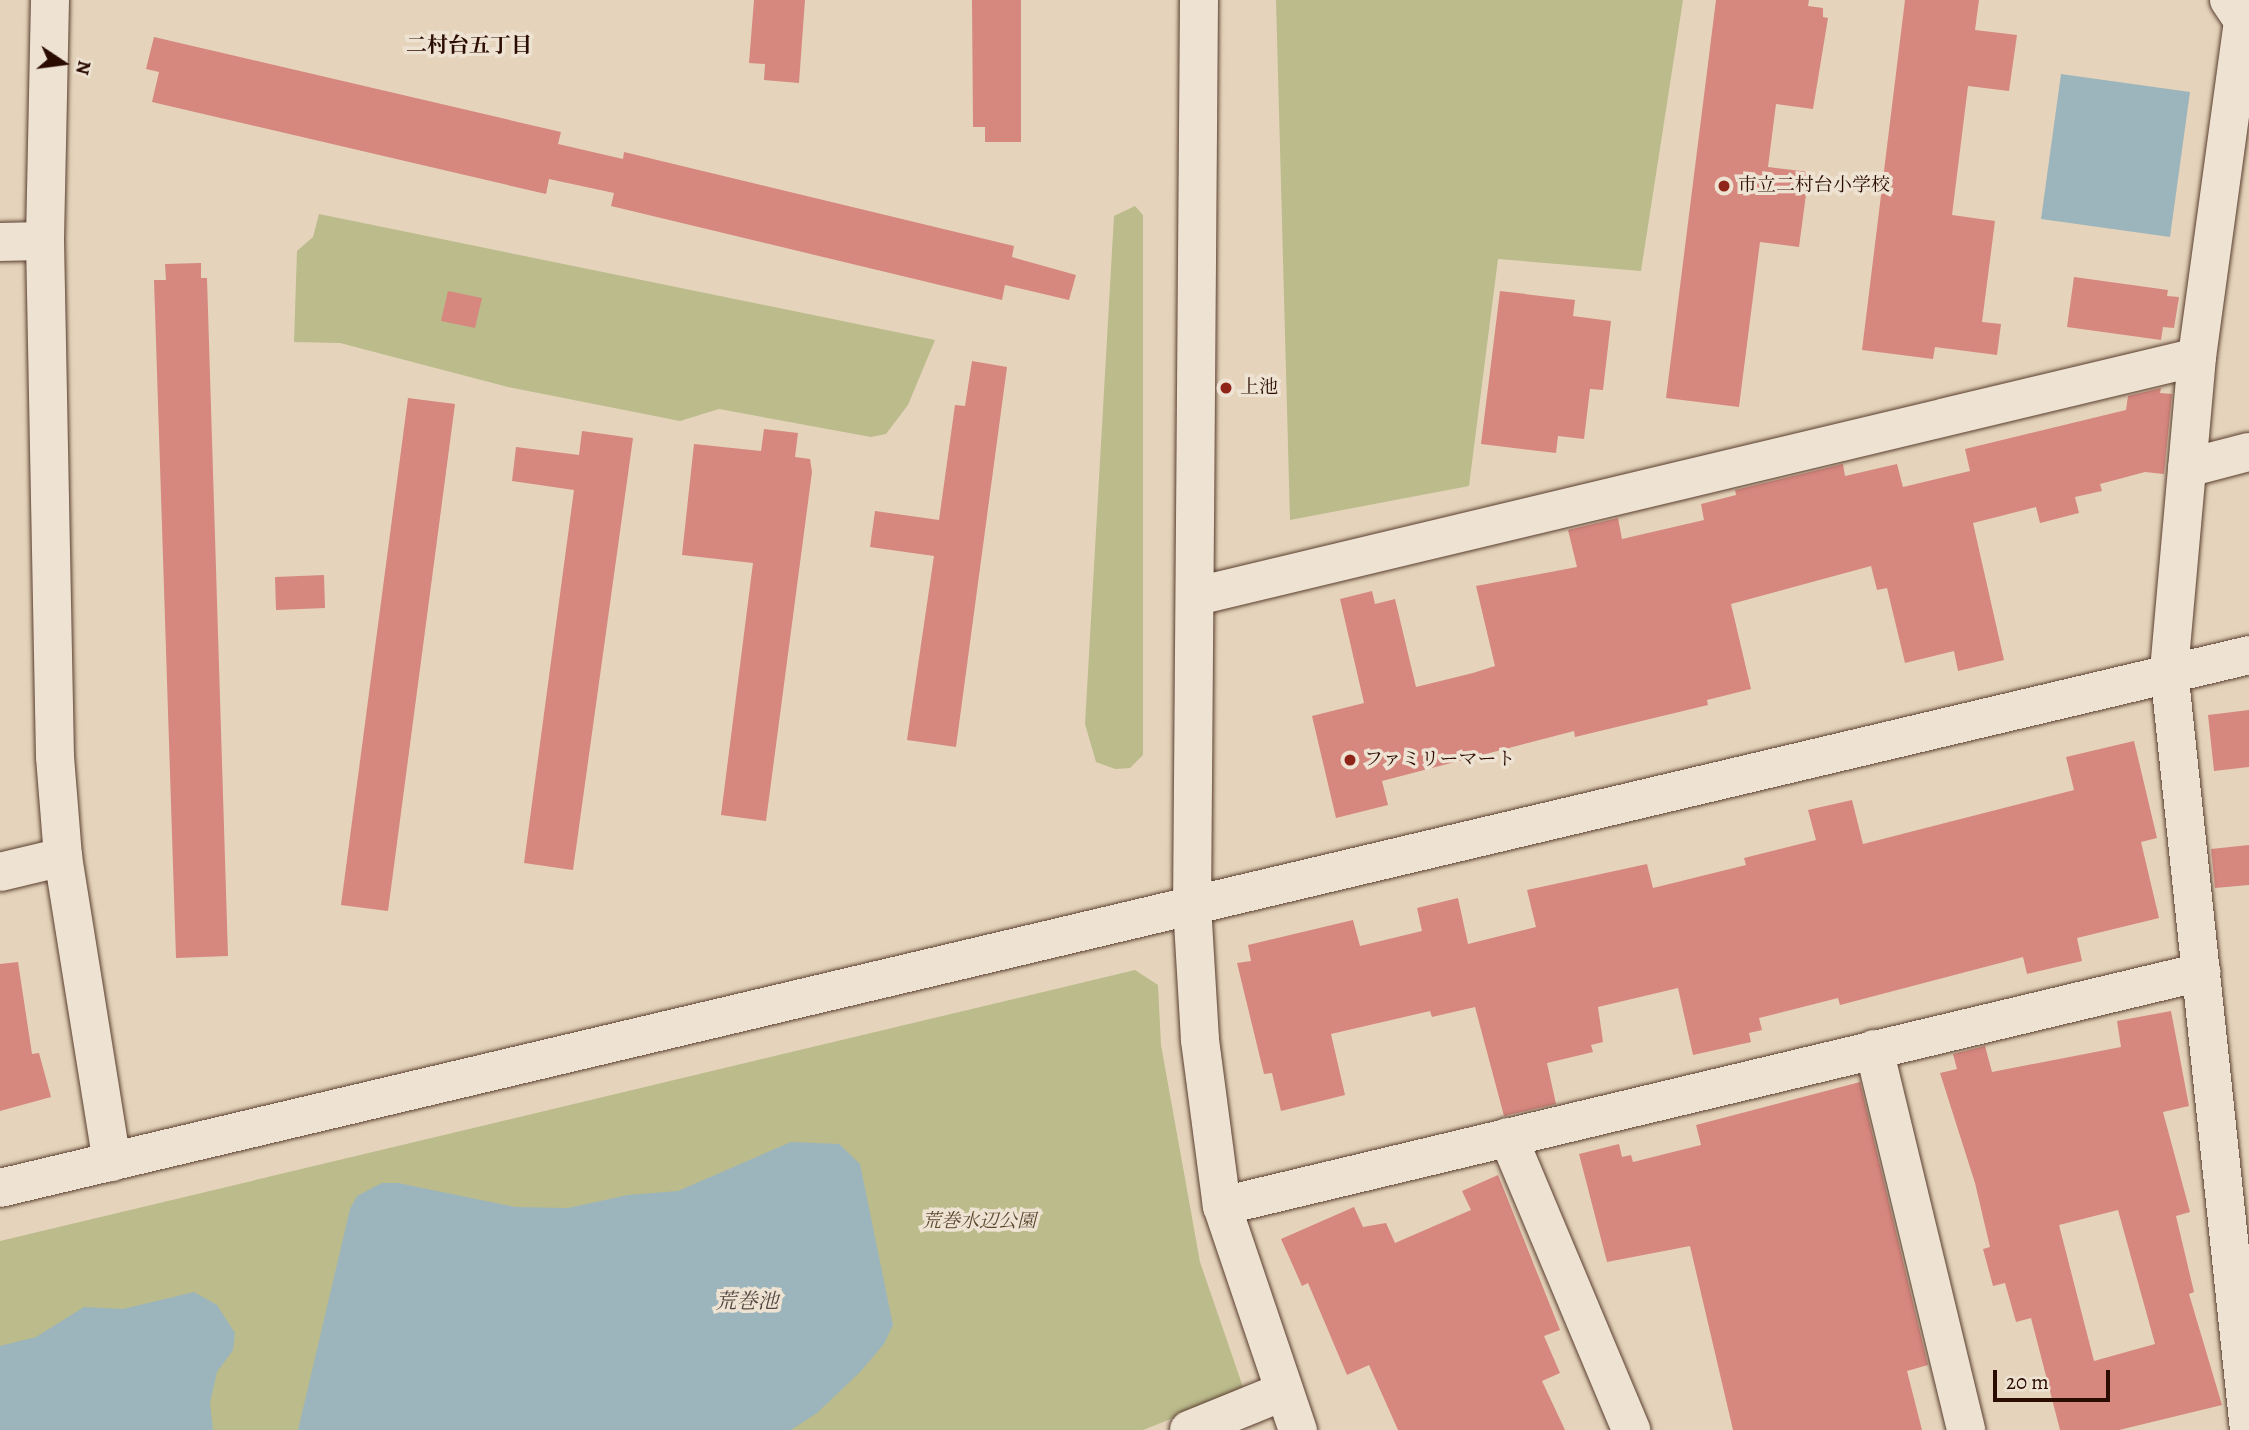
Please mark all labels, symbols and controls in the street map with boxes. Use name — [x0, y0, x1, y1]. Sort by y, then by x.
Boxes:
north arrow — [28, 28, 98, 98]
district label: 二村台五丁目 — [406, 32, 532, 58]
text: N — [69, 58, 98, 77]
place label: 市立二村台小学校 — [1738, 175, 1890, 197]
marker: 市立二村台小学校 — [1716, 178, 1732, 194]
place label: 上池 — [1240, 377, 1278, 399]
marker: 上池 — [1218, 380, 1234, 396]
place label: ファミリーマート — [1364, 749, 1516, 771]
marker: ファミリーマート — [1342, 752, 1358, 768]
park label: 荒巻水辺公園 — [922, 1211, 1036, 1233]
water label: 荒巻池 — [716, 1288, 778, 1314]
scale bar — [1997, 1356, 2114, 1400]
text: 20 m — [2006, 1368, 2049, 1396]

